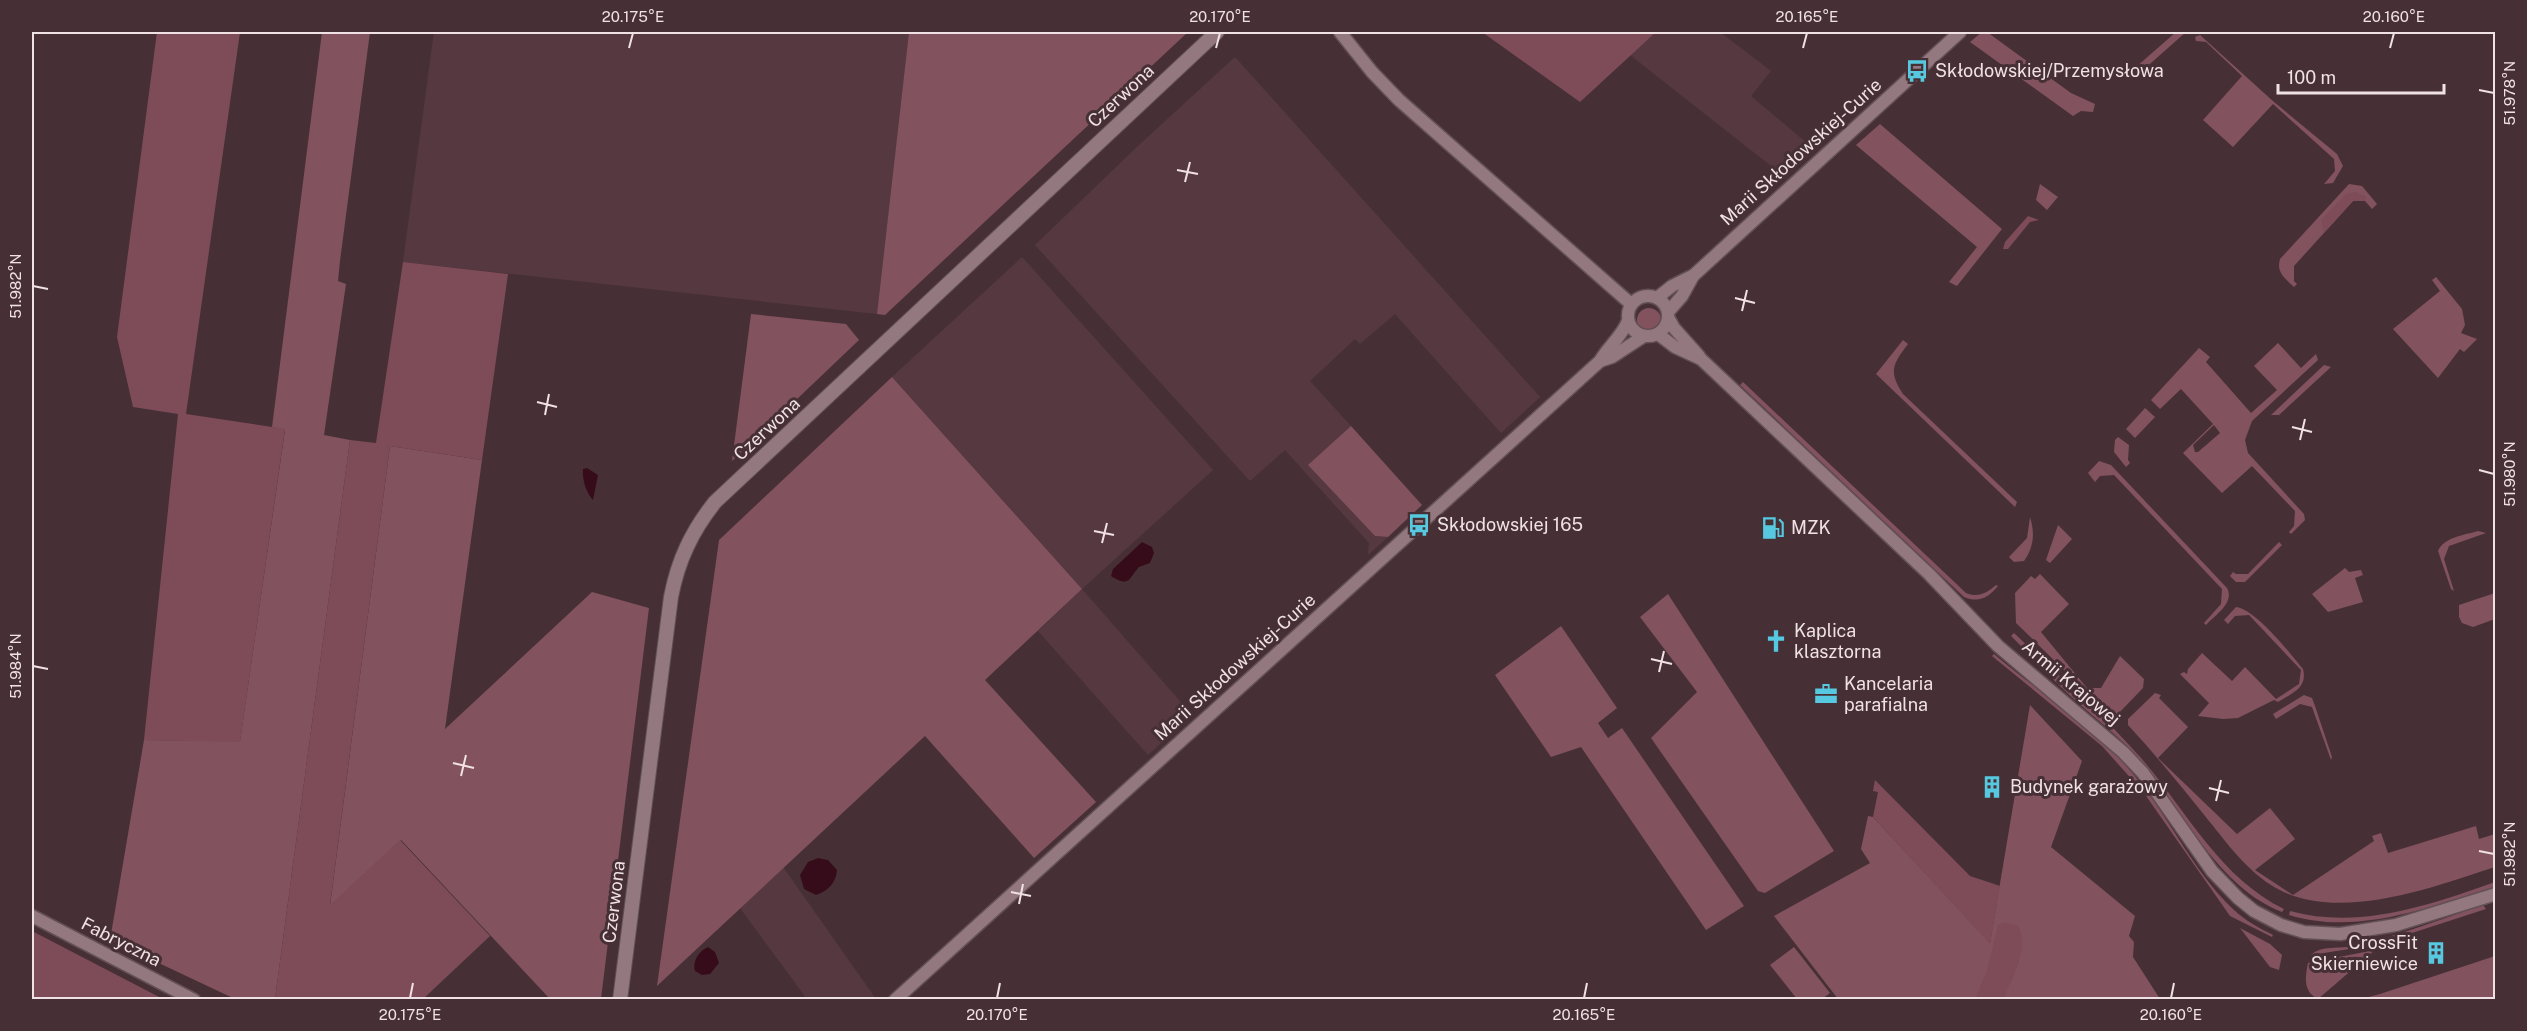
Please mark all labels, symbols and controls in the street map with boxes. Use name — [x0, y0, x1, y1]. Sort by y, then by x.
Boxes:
text: 20.175°E — [602, 8, 664, 25]
text: 20.170°E — [1189, 8, 1251, 25]
text: 20.165°E — [1776, 8, 1838, 25]
text: 20.160°E — [2363, 8, 2425, 25]
scale bar — [2278, 57, 2444, 95]
bus stop icon: Skłodowskiej/Przemysłowa — [1904, 58, 1930, 84]
street label: Czerwona — [1083, 60, 1158, 132]
place label: Skłodowskiej/Przemysłowa — [1935, 60, 2164, 81]
text: 51.978°N — [2501, 61, 2518, 125]
text: 100 m — [2287, 67, 2336, 88]
street label: Marii Skłodowskiej-Curie — [1716, 74, 1885, 229]
text: 51.982°N — [7, 253, 24, 319]
street label: Czerwona — [729, 393, 804, 465]
text: 51.980°N — [2501, 441, 2518, 507]
bus stop icon: Skłodowskiej 165 — [1406, 512, 1432, 538]
place label: Skłodowskiej 165 — [1437, 514, 1583, 535]
fuel station icon: MZK — [1760, 515, 1786, 541]
place label: MZK — [1791, 517, 1831, 538]
street label: Marii Skłodowskiej-Curie — [1150, 589, 1319, 744]
place label: Kaplica klasztorna — [1794, 620, 1881, 662]
church icon: Kaplica klasztorna — [1763, 628, 1789, 654]
text: 51.984°N — [7, 633, 24, 699]
street label: Armii Krajowej — [2018, 636, 2125, 730]
place label: Kancelaria parafialna — [1844, 673, 1933, 715]
office icon: Kancelaria parafialna — [1813, 681, 1839, 707]
building icon: Budynek garażowy — [1979, 774, 2005, 800]
place label: Budynek garażowy — [2010, 776, 2168, 797]
text: 51.982°N — [2501, 821, 2518, 887]
street label: Czerwona — [598, 860, 629, 944]
street label: Fabryczna — [78, 913, 165, 971]
place label: CrossFit Skierniewice — [2311, 932, 2418, 974]
building icon: CrossFit Skierniewice — [2423, 940, 2449, 966]
text: 20.175°E — [379, 1006, 441, 1023]
text: 20.170°E — [966, 1006, 1028, 1023]
text: 20.165°E — [1553, 1006, 1615, 1023]
text: 20.160°E — [2140, 1006, 2202, 1023]

